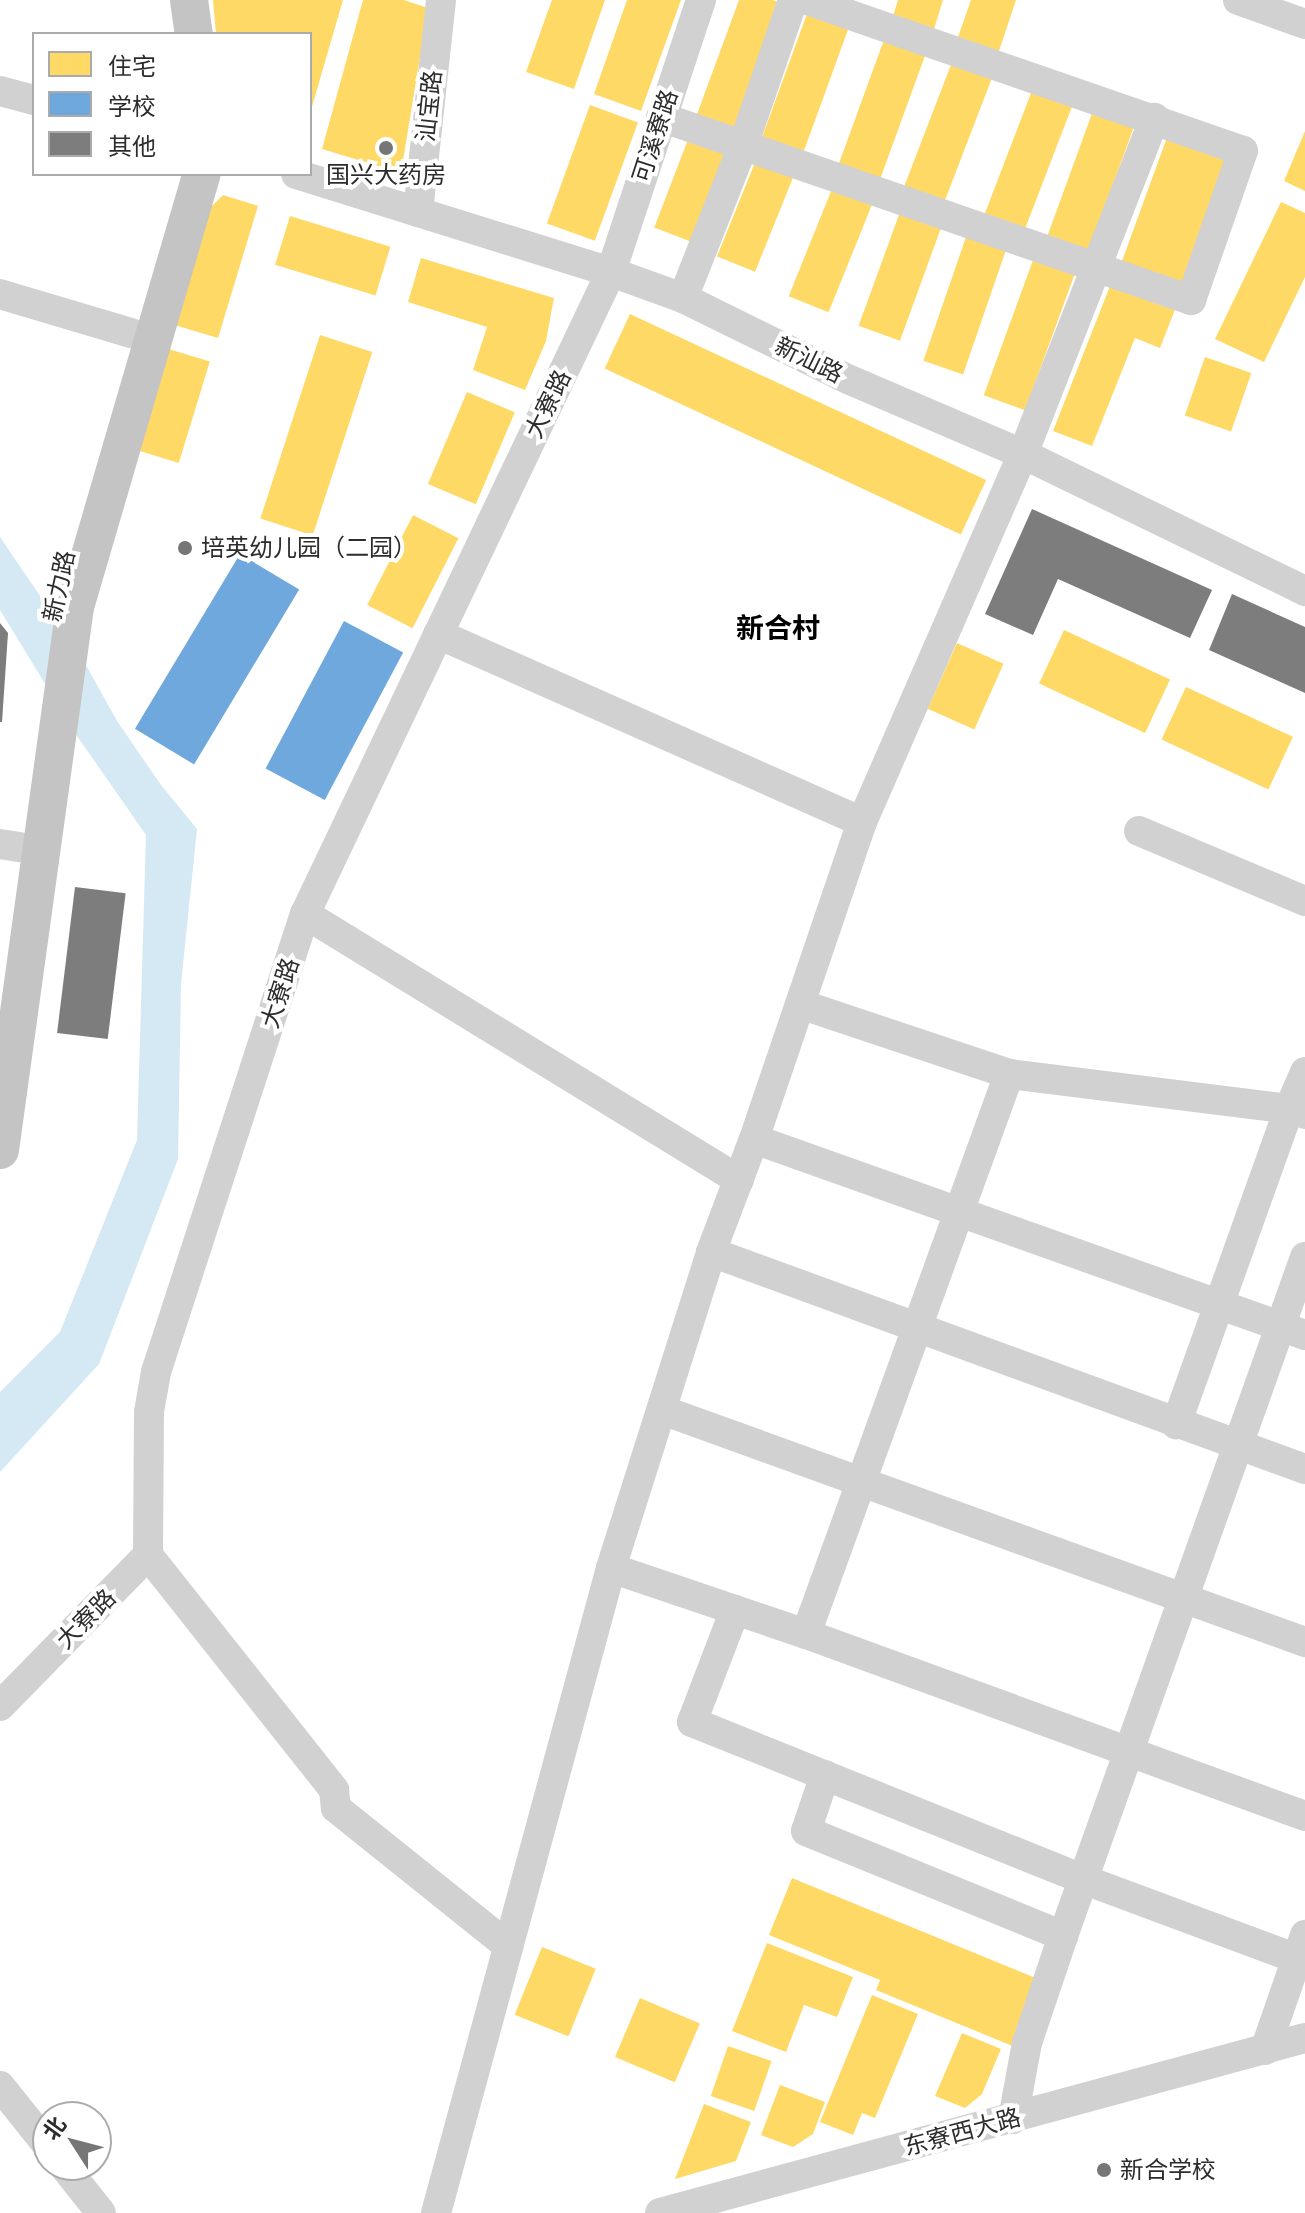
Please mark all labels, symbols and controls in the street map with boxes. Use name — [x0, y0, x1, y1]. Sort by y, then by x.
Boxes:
legend — [32, 32, 312, 176]
text: 住宅 — [108, 52, 156, 80]
street label: 汕宝路 — [411, 69, 447, 143]
street label: 可溪寮路 — [626, 86, 684, 186]
text: 学校 — [108, 92, 156, 120]
text: 其他 — [108, 132, 156, 160]
marker: 国兴大药房 — [377, 139, 395, 157]
place label: 国兴大药房 — [326, 161, 446, 189]
street label: 新汕路 — [770, 331, 848, 389]
street label: 大寮路 — [519, 365, 577, 443]
place label: 培英幼儿园（二园） — [201, 534, 417, 562]
marker: 培英幼儿园（二园） — [176, 539, 194, 557]
street label: 新力路 — [37, 548, 81, 624]
district label: 新合村 — [736, 611, 820, 645]
street label: 大寮路 — [255, 954, 305, 1032]
street label: 大寮路 — [50, 1583, 122, 1655]
north arrow — [32, 2101, 112, 2181]
street label: 东寮西大路 — [900, 2103, 1024, 2161]
text: 北 — [37, 2112, 71, 2145]
place label: 新合学校 — [1120, 2156, 1216, 2184]
marker: 新合学校 — [1095, 2161, 1113, 2179]

